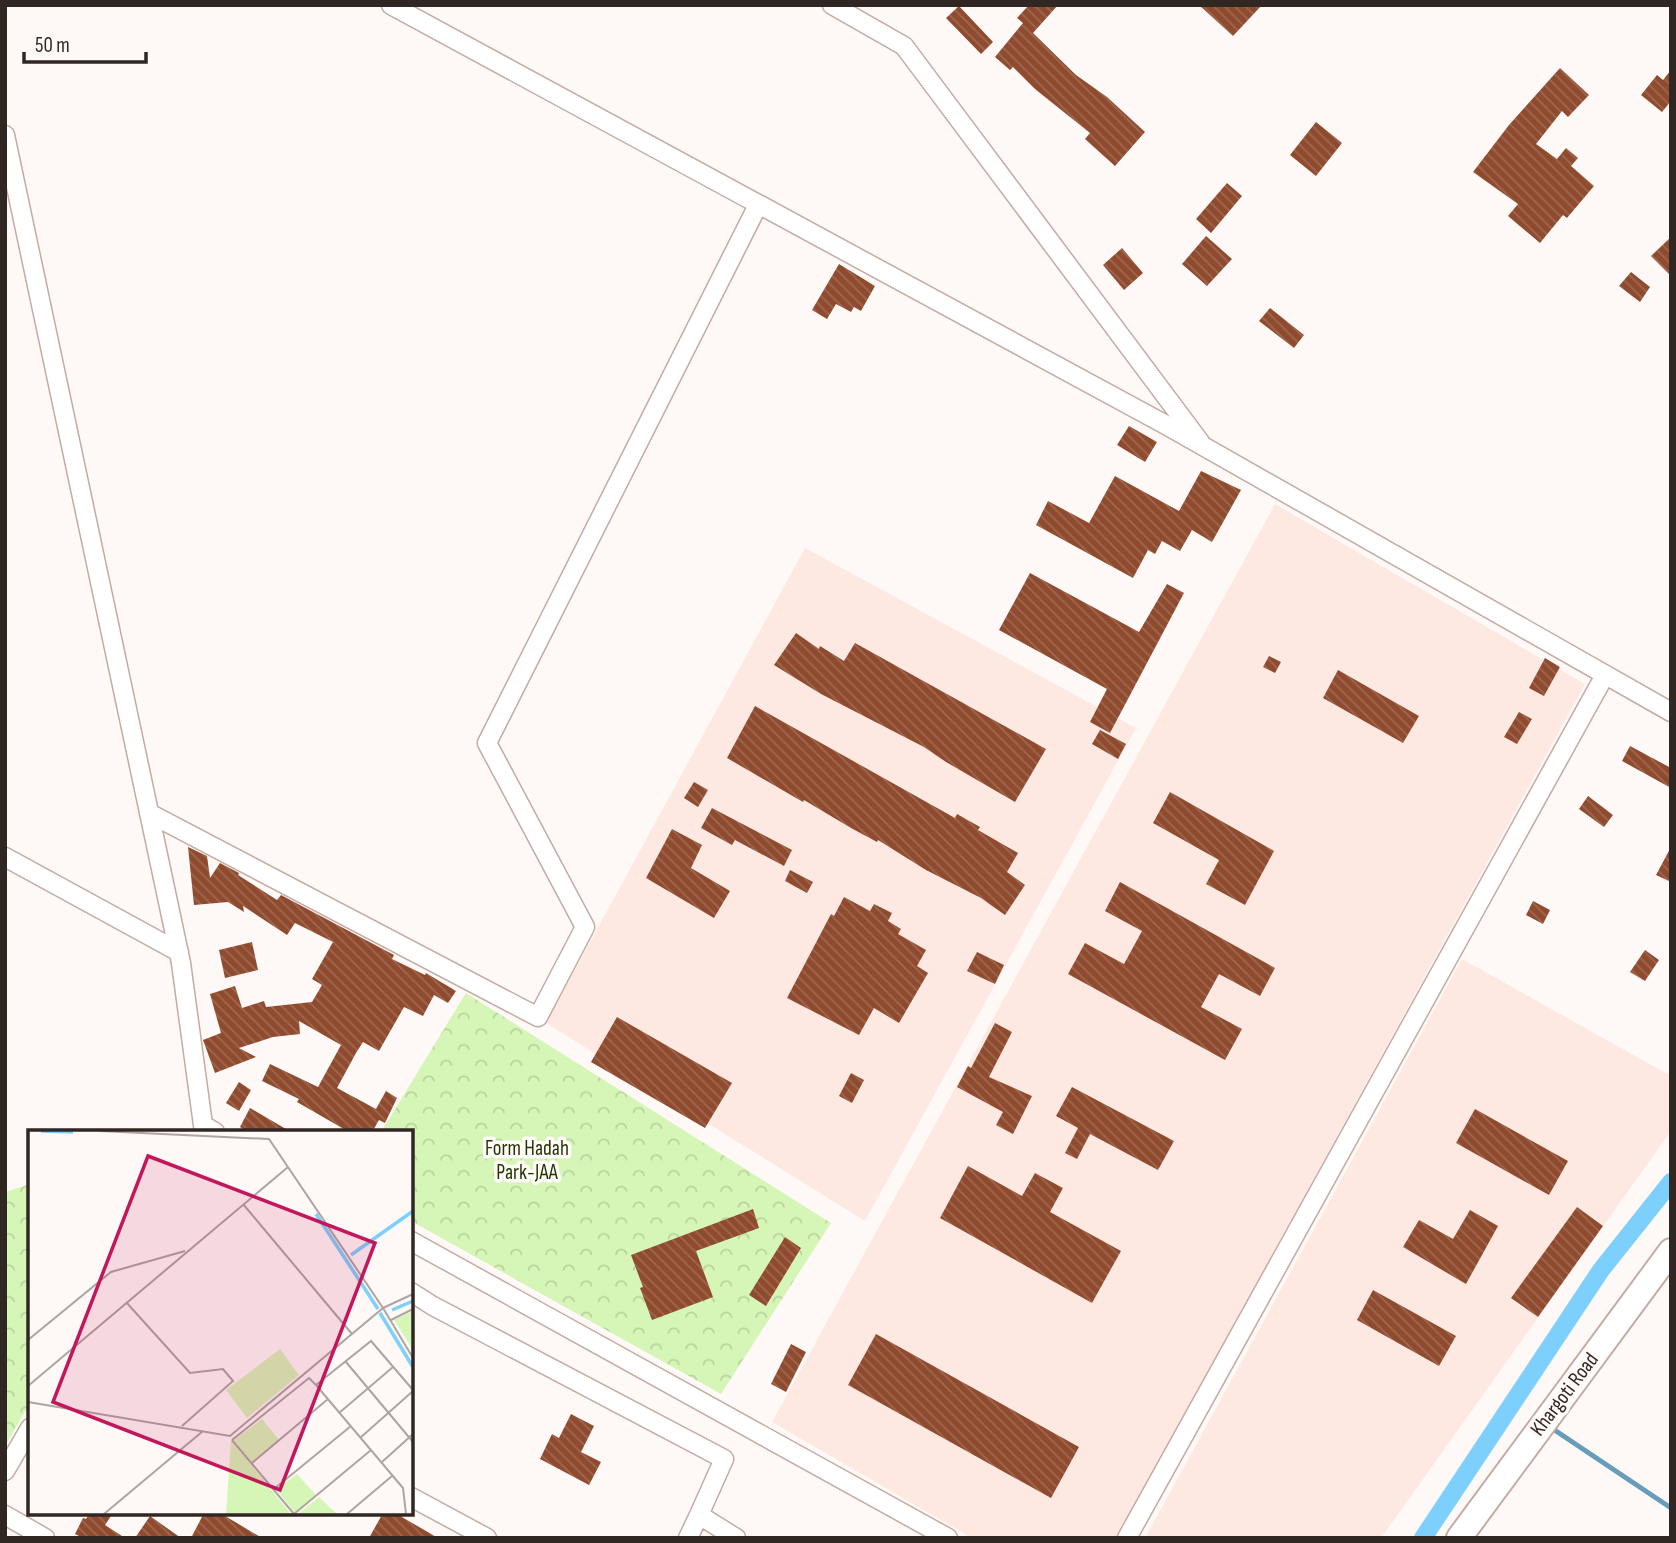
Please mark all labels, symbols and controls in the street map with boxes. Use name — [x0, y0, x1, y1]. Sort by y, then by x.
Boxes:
scale bar — [24, 21, 147, 65]
text: 50 m — [35, 33, 70, 58]
inset map — [28, 1130, 413, 1515]
park label: Form Hadah Park-JAA — [485, 1136, 569, 1185]
street label: Khargoti Road — [1525, 1348, 1604, 1441]

